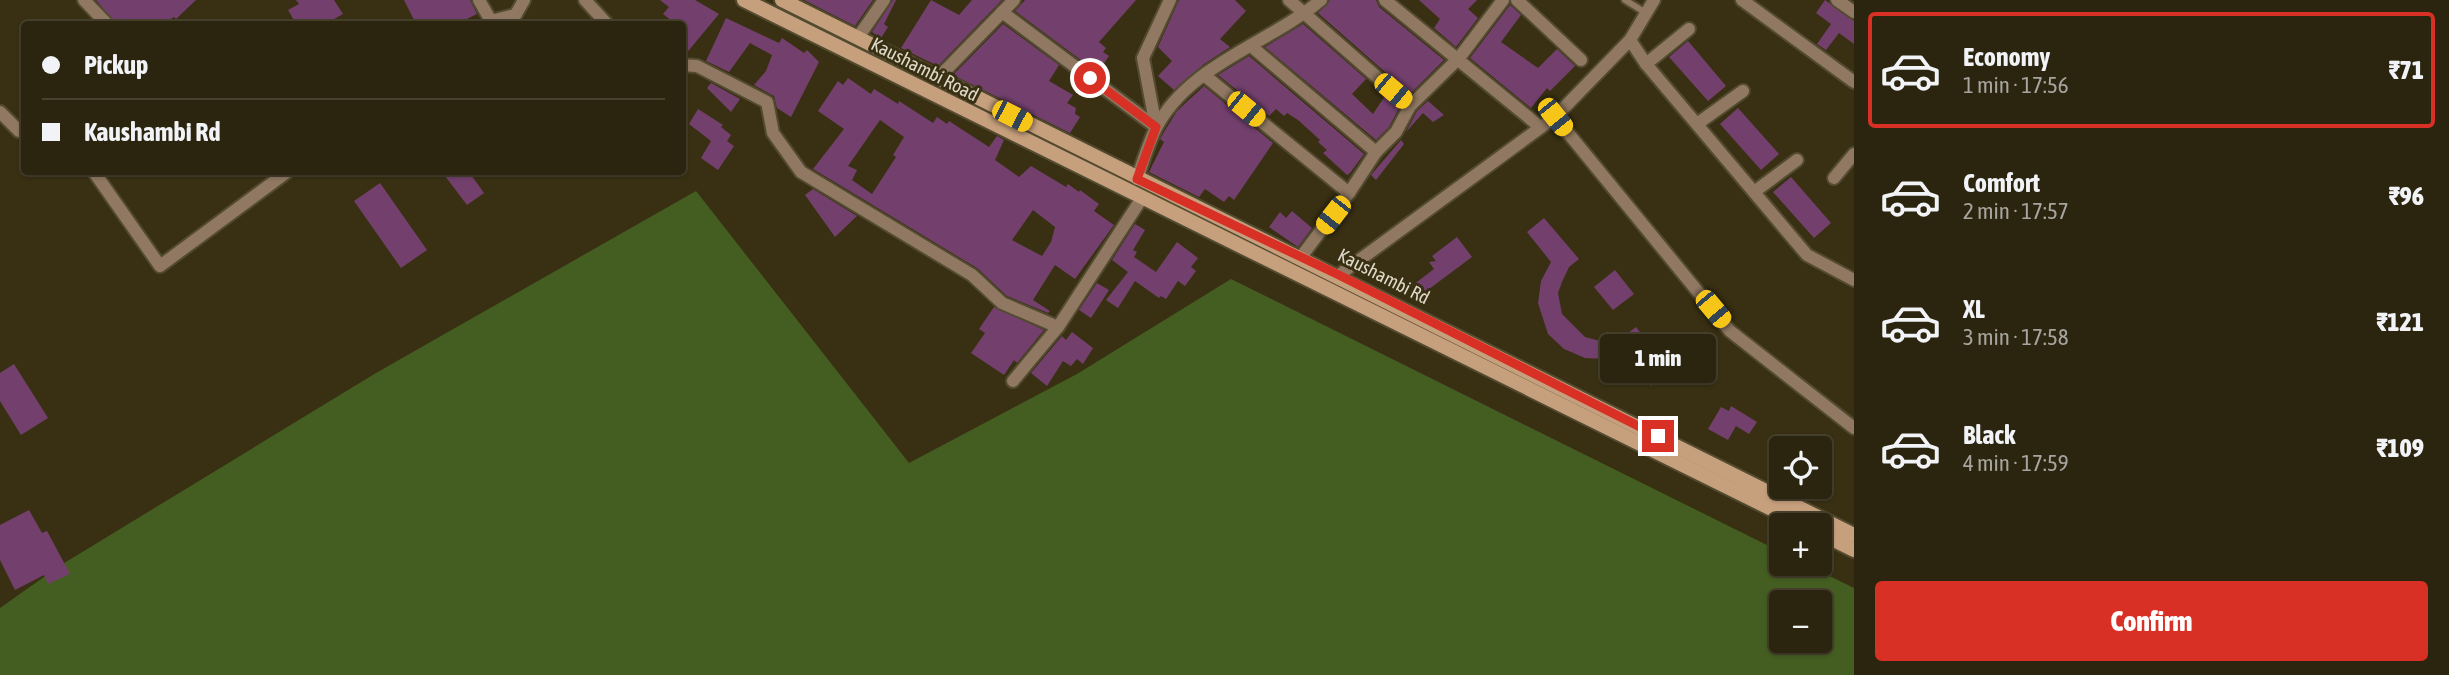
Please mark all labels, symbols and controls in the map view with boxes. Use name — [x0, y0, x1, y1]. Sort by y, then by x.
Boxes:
street label: Kaushambi Road — [868, 32, 982, 106]
icon: car — [1879, 39, 1942, 102]
text: Economy — [1963, 42, 2050, 72]
text: Pickup — [84, 50, 148, 80]
text: ₹71 — [2388, 55, 2424, 85]
route start — [1074, 62, 1106, 94]
car — [1371, 69, 1416, 113]
text: 1 min · 17:56 — [1963, 72, 2069, 98]
car — [1224, 88, 1269, 130]
car — [1534, 94, 1577, 140]
car — [989, 97, 1036, 135]
text: Kaushambi Rd — [84, 117, 221, 147]
icon: car — [1879, 165, 1942, 228]
text: Comfort — [1963, 168, 2040, 198]
text: ₹96 — [2388, 181, 2424, 211]
car — [1312, 192, 1355, 238]
text: 2 min · 17:57 — [1963, 198, 2069, 224]
street label: Kaushambi Rd — [1335, 244, 1433, 308]
car — [1692, 286, 1735, 332]
icon: car — [1879, 291, 1942, 354]
text: XL — [1963, 294, 1985, 324]
text: ₹121 — [2376, 307, 2424, 337]
text: 3 min · 17:58 — [1963, 324, 2069, 350]
callout: 1 min — [1600, 334, 1716, 384]
text: 1 min — [1635, 345, 1681, 371]
icon: car — [1879, 417, 1942, 480]
route end — [1642, 420, 1674, 452]
text: Black — [1963, 420, 2015, 450]
text: ₹109 — [2376, 433, 2424, 463]
map controls — [1769, 436, 1832, 653]
button: locate — [1769, 436, 1832, 499]
text: 4 min · 17:59 — [1963, 450, 2069, 476]
button: + — [1769, 513, 1832, 576]
button: Confirm — [1875, 581, 2428, 661]
button: − — [1769, 590, 1832, 653]

